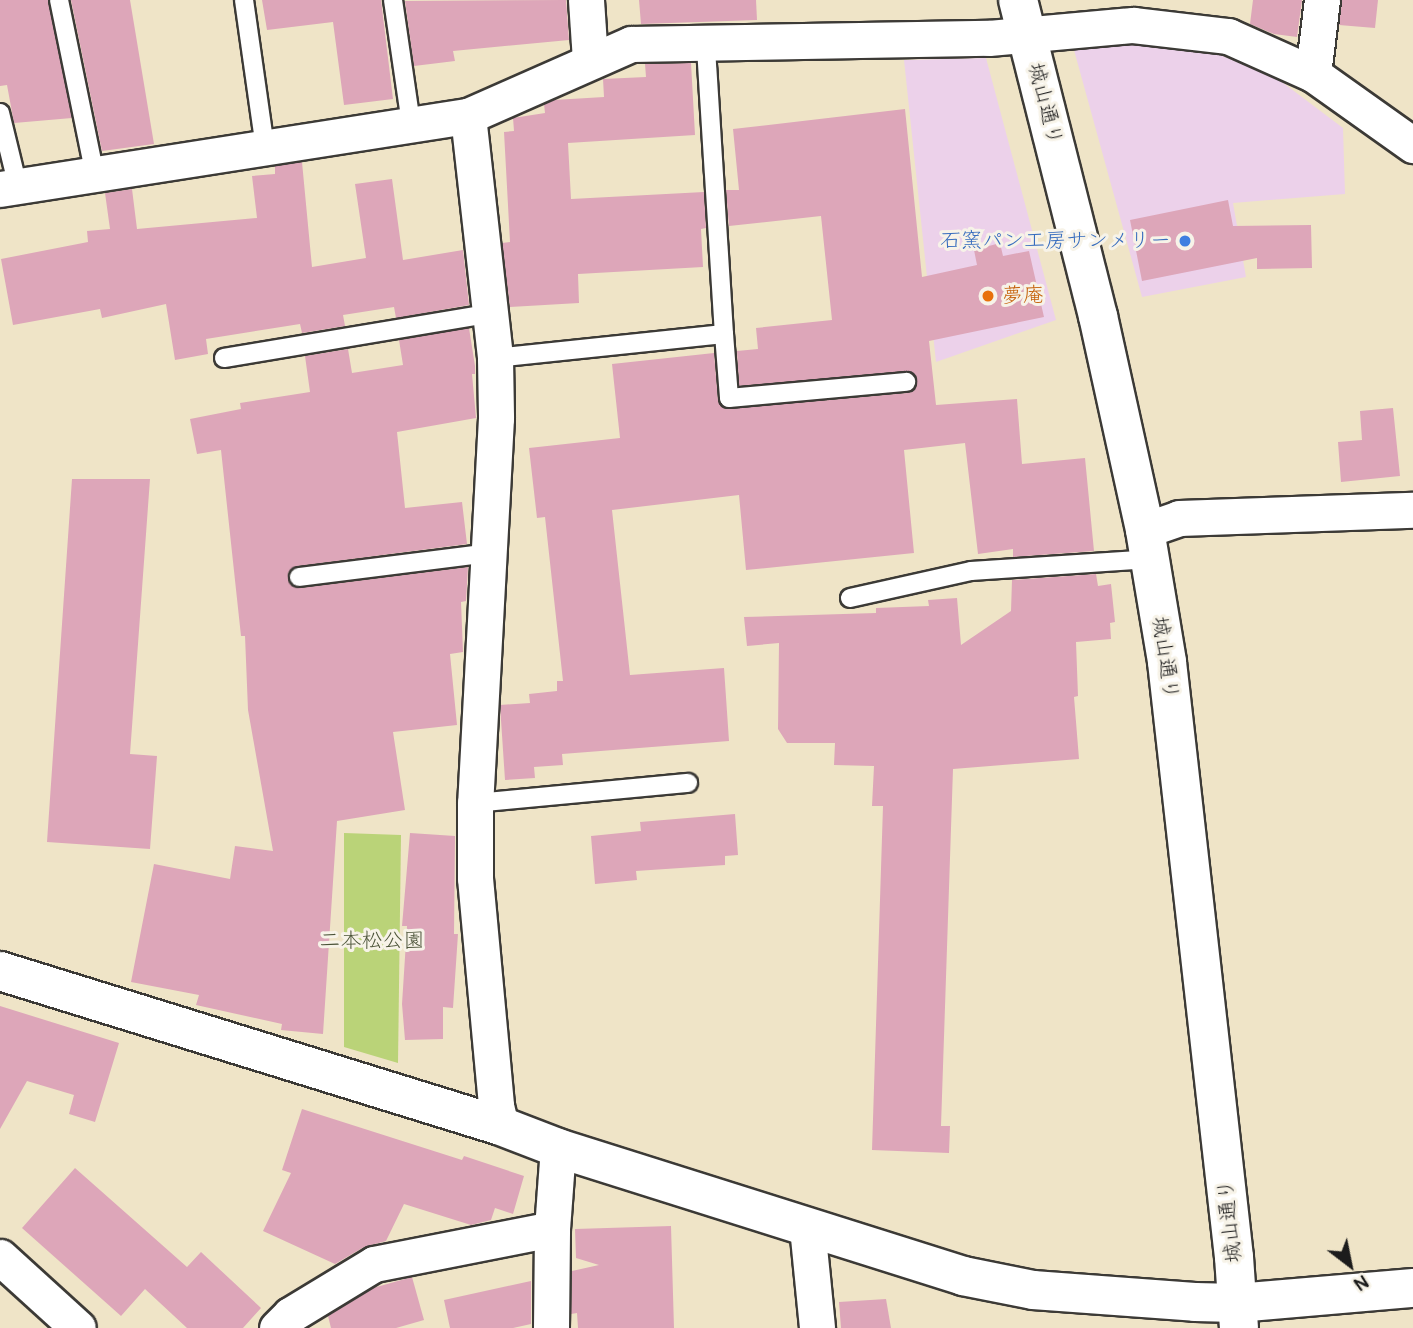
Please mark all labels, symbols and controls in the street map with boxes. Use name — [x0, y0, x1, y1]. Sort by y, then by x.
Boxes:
street label: 城山通り — [1023, 60, 1067, 148]
place label: 石窯パン工房サンメリー — [940, 228, 1171, 254]
marker: 石窯パン工房サンメリー — [1177, 233, 1193, 249]
place label: 夢庵 — [1002, 283, 1044, 309]
marker: 夢庵 — [980, 288, 996, 304]
street label: 城山通り — [1147, 615, 1183, 701]
park label: 二本松公園 — [320, 928, 424, 954]
street label: 城山通り — [1213, 1178, 1247, 1264]
north arrow — [1315, 1230, 1385, 1300]
text: N — [1349, 1269, 1373, 1296]

